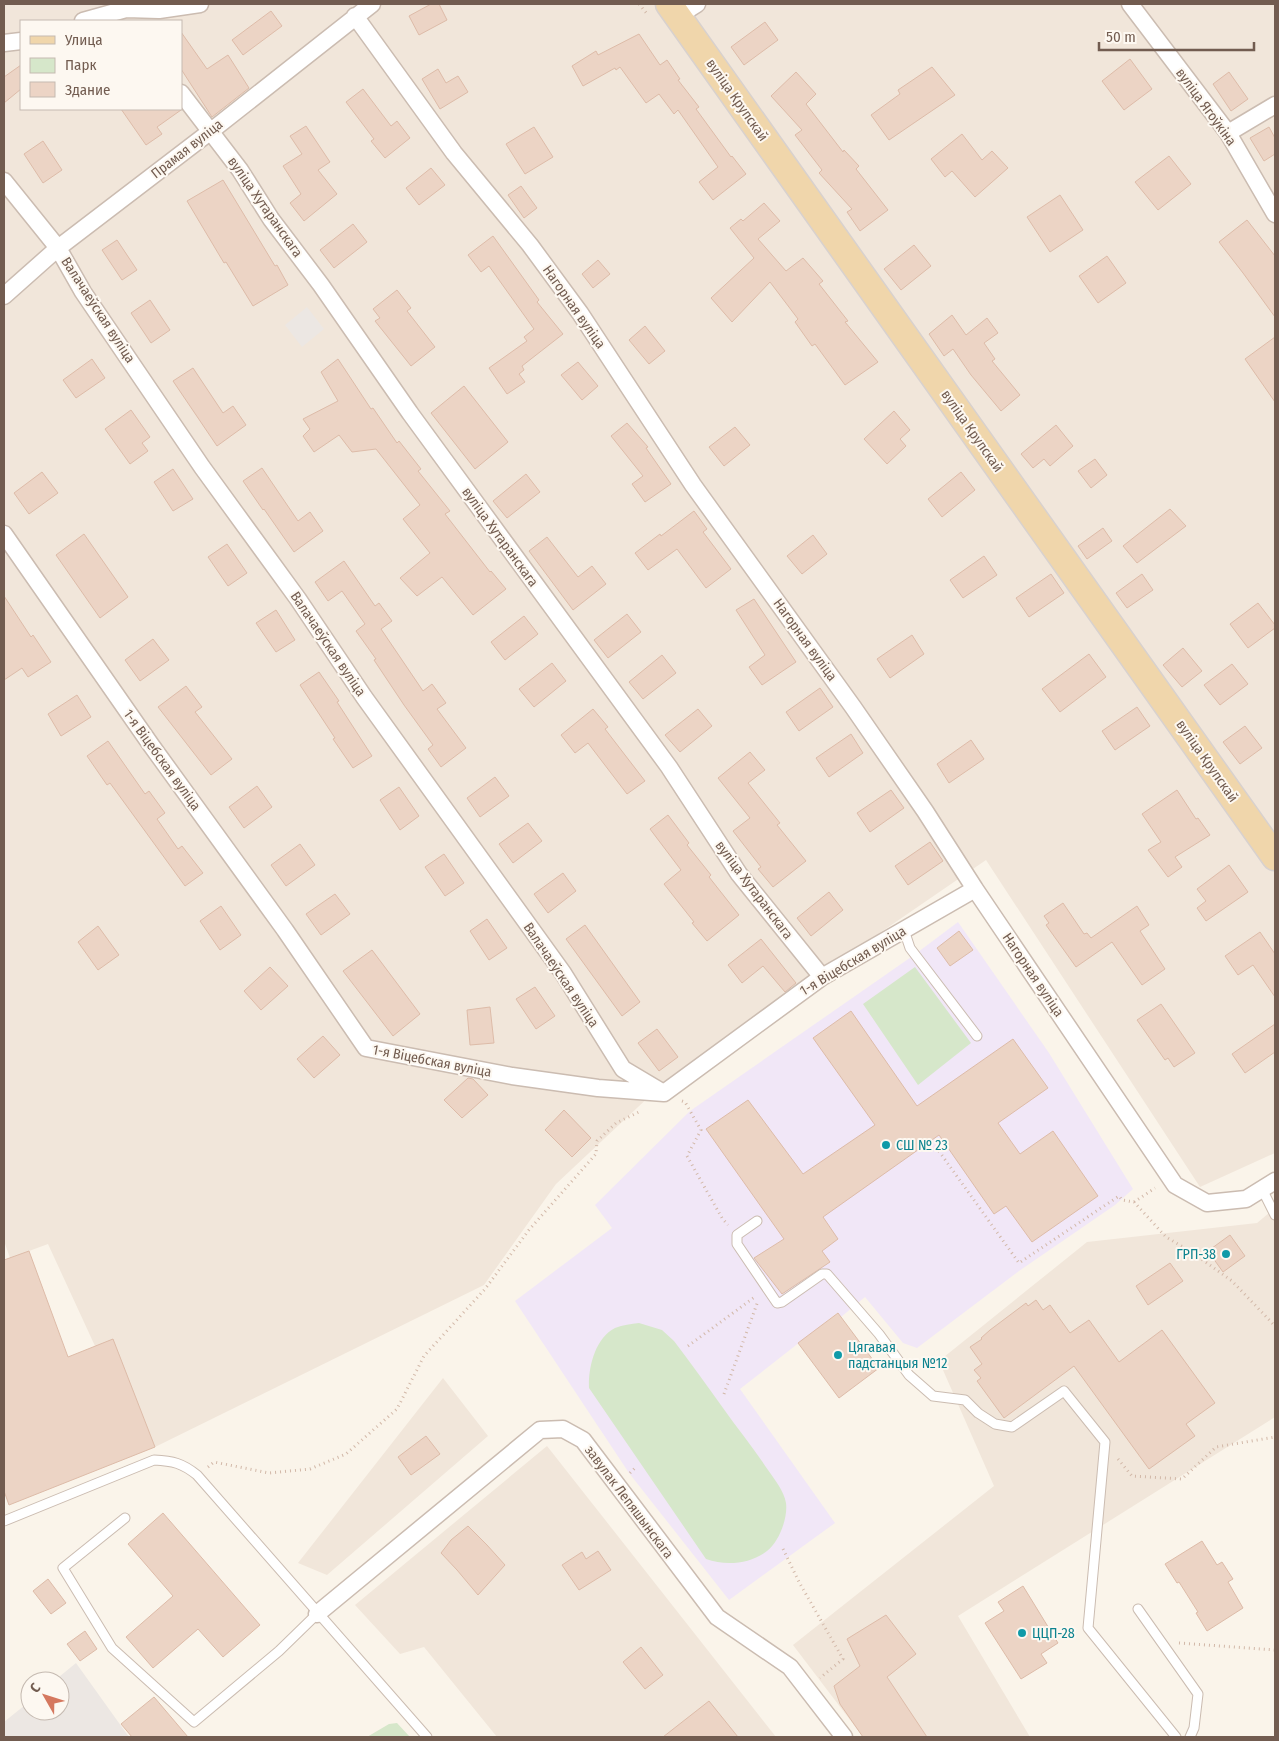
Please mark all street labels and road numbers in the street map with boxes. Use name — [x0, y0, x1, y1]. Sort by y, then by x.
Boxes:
street label: вуліца Крупскай — [702, 56, 772, 144]
street label: вуліца Ягоўкіна — [1172, 65, 1240, 149]
street label: Прамая вуліца — [148, 116, 226, 182]
street label: вуліца Хутаранскага — [224, 153, 306, 261]
street label: Валачаеўская вуліца — [57, 254, 139, 366]
street label: Нагорная вуліца — [539, 262, 609, 352]
street label: вуліца Крупскай — [937, 387, 1007, 475]
street label: вуліца Хутаранскага — [458, 484, 542, 590]
street label: Валачаеўская вуліца — [287, 588, 369, 700]
street label: Нагорная вуліца — [769, 595, 841, 685]
street label: 1-я Віцебская вуліца — [120, 706, 204, 814]
street label: вуліца Крупскай — [1172, 717, 1242, 805]
street label: вуліца Хутаранскага — [711, 837, 797, 943]
street label: Валачаеўская вуліца — [520, 919, 602, 1031]
street label: 1-я Віцебская вуліца — [797, 923, 909, 999]
street label: Нагорная вуліца — [999, 930, 1067, 1020]
street label: 1-я Віцебская вуліца — [371, 1041, 493, 1081]
street label: завулак Лепяшынскага — [581, 1442, 677, 1562]

